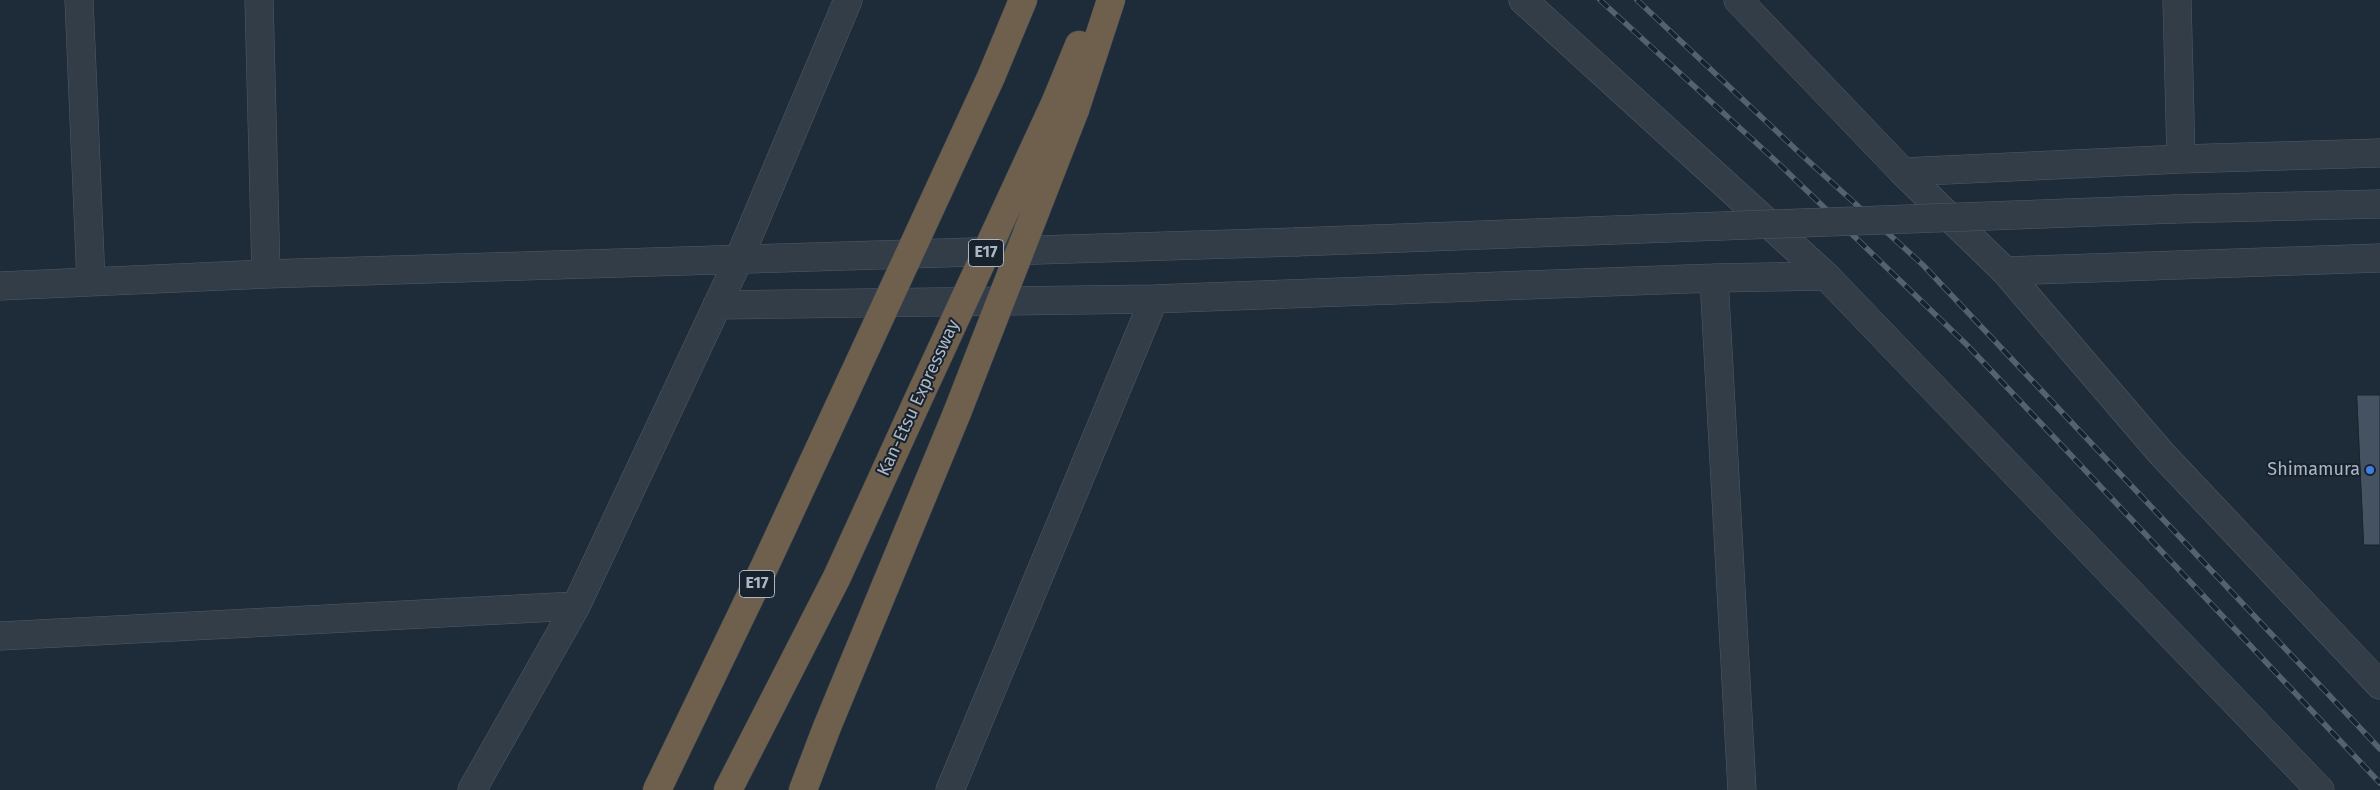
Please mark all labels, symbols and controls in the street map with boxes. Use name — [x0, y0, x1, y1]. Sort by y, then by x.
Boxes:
road number: E17 — [968, 240, 1004, 266]
street label: Kan-Etsu Expressway — [873, 316, 965, 480]
place label: Shimamura — [2267, 459, 2360, 481]
marker: Shimamura — [2364, 464, 2376, 476]
road number: E17 — [740, 570, 774, 598]

